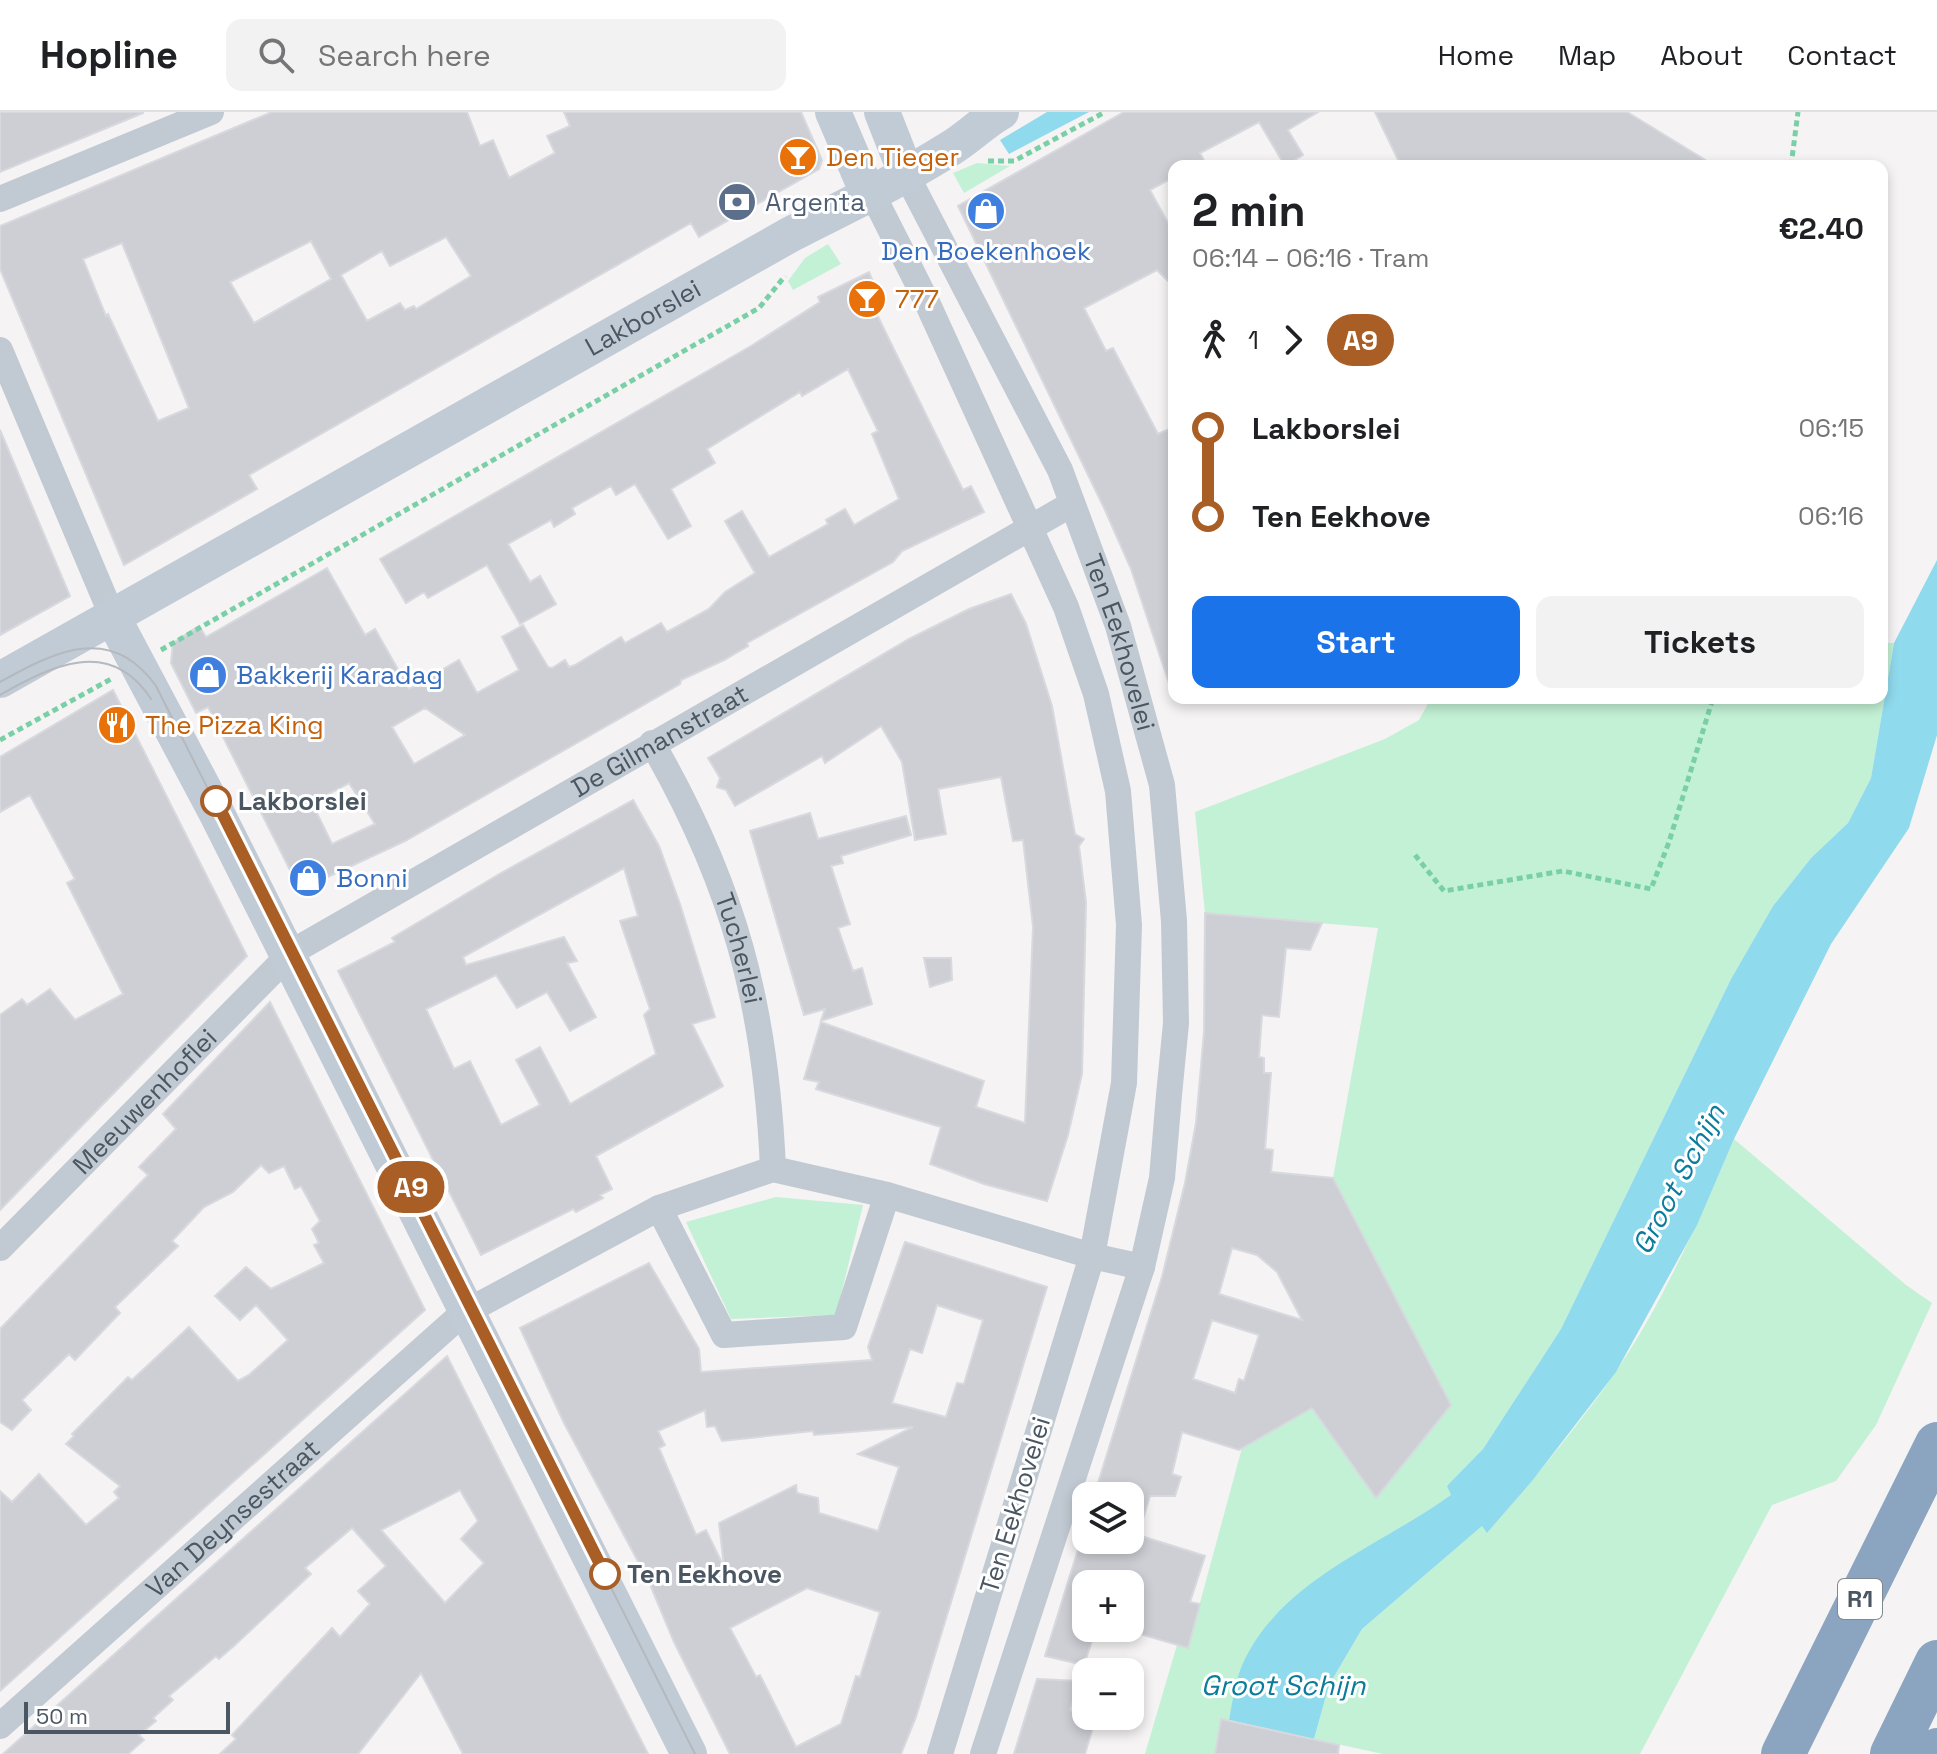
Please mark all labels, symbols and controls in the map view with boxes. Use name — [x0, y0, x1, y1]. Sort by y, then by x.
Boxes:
search box — [226, 19, 786, 91]
text: Hopline — [40, 31, 178, 79]
icon: search — [254, 33, 298, 77]
text: Search here — [318, 36, 491, 75]
text: Home — [1438, 37, 1514, 73]
text: Map — [1558, 37, 1616, 73]
text: About — [1660, 37, 1743, 73]
text: Contact — [1787, 37, 1897, 73]
bar icon: Den Tieger — [777, 136, 819, 178]
place label: Den Tieger — [826, 140, 959, 174]
bank icon: Argenta — [716, 181, 758, 223]
text: 2 min — [1192, 183, 1306, 239]
place label: Argenta — [765, 185, 865, 219]
shop icon: Den Boekenhoek — [965, 190, 1007, 232]
text: €2.40 — [1778, 209, 1864, 248]
place label: Den Boekenhoek — [881, 234, 1091, 268]
text: 06:14 – 06:16 · Tram — [1192, 241, 1429, 275]
street label: Lakborslei — [579, 272, 707, 364]
bar icon: 777 — [846, 278, 888, 320]
place label: 777 — [895, 282, 939, 316]
icon: walk — [1192, 318, 1236, 362]
icon: forward — [1271, 318, 1315, 362]
text: A9 — [1343, 322, 1378, 358]
text: 1 — [1248, 323, 1259, 357]
text: Lakborslei — [1252, 409, 1401, 448]
text: 06:15 — [1798, 411, 1864, 445]
text: Ten Eekhove — [1252, 497, 1431, 536]
text: 06:16 — [1798, 499, 1864, 533]
street label: Ten Eekhovelei — [1076, 549, 1163, 734]
button: Start — [1192, 596, 1520, 688]
button: Tickets — [1536, 596, 1864, 688]
shop icon: Bakkerij Karadag — [187, 654, 229, 696]
place label: Bakkerij Karadag — [236, 658, 443, 692]
street label: De Gilmanstraat — [565, 677, 754, 805]
restaurant icon: The Pizza King — [96, 704, 138, 746]
place label: The Pizza King — [145, 708, 324, 742]
place label: Lakborslei — [238, 784, 367, 818]
marker: Lakborslei — [201, 786, 231, 816]
shop icon: Bonni — [287, 857, 329, 899]
place label: Bonni — [336, 861, 408, 895]
street label: Tucherlei — [707, 888, 771, 1007]
street label: Meeuwenhoflei — [65, 1021, 224, 1182]
water label: Groot Schijn — [1623, 1097, 1733, 1260]
line badge: A9 — [375, 1161, 447, 1213]
text: A9 — [393, 1169, 429, 1205]
street label: Ten Eekhovelei — [972, 1412, 1058, 1598]
street label: Van Deynsestraat — [139, 1432, 327, 1605]
map controls — [1072, 1482, 1144, 1730]
button: layers — [1072, 1482, 1144, 1554]
place label: Ten Eekhove — [627, 1557, 782, 1591]
marker: Ten Eekhove — [590, 1559, 620, 1589]
button: + — [1072, 1570, 1144, 1642]
road number: R1 — [1838, 1579, 1882, 1619]
button: − — [1072, 1658, 1144, 1730]
water label: Groot Schijn — [1201, 1667, 1366, 1703]
scale bar — [24, 1698, 230, 1734]
text: 50 m — [36, 1702, 88, 1730]

